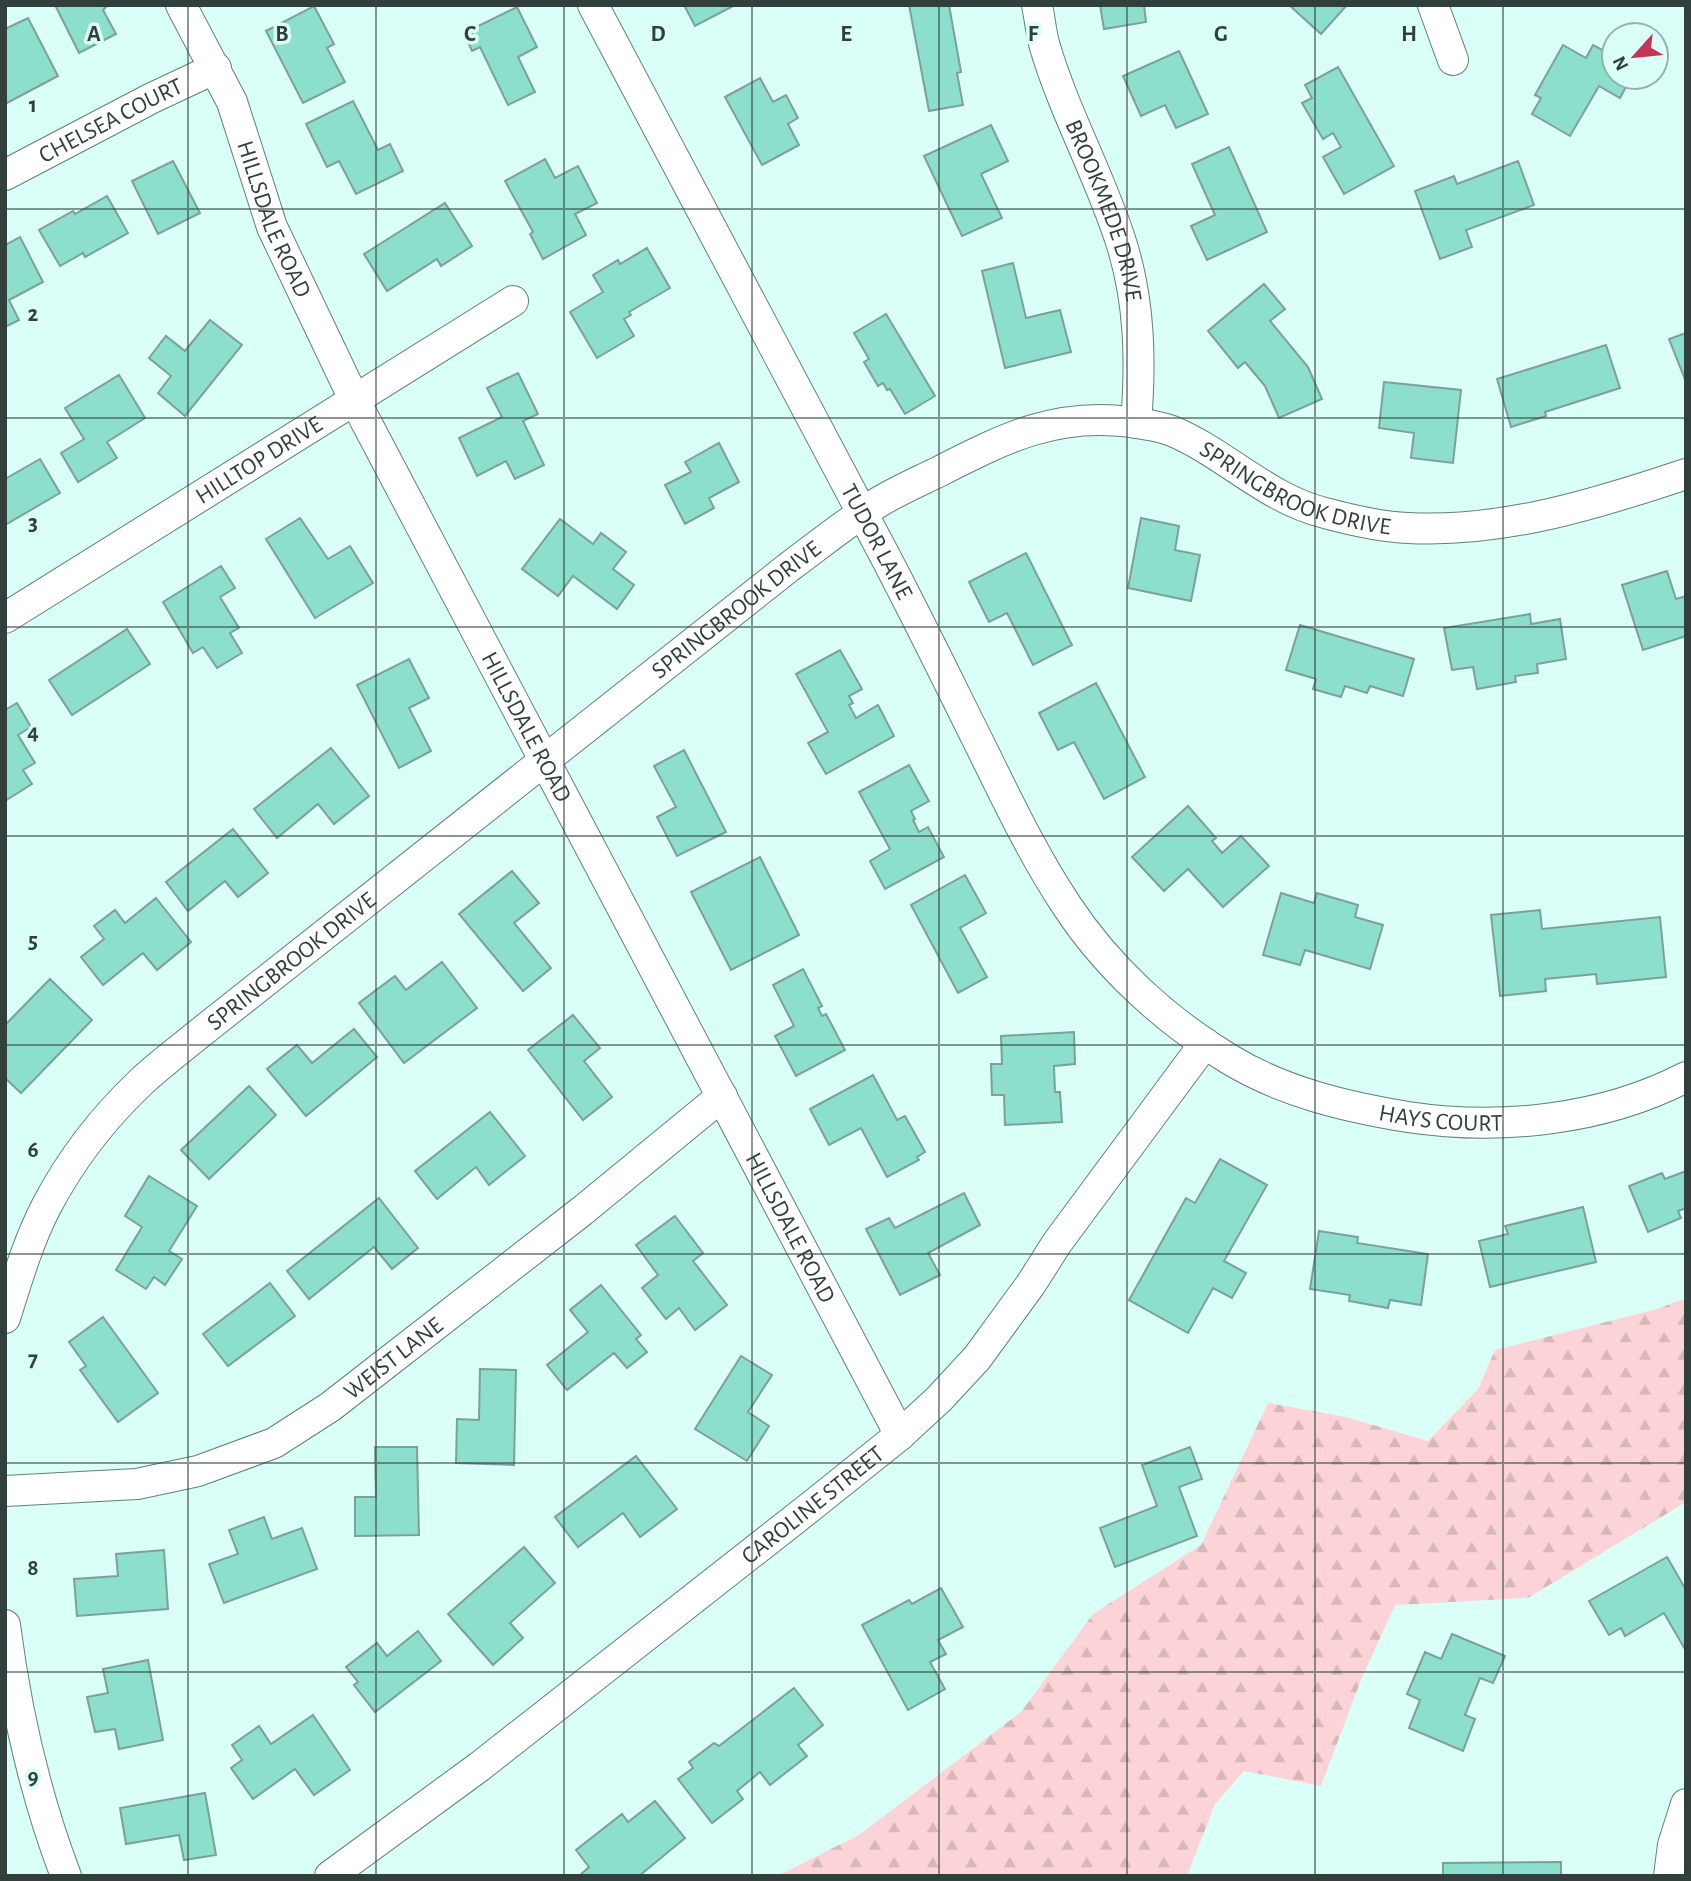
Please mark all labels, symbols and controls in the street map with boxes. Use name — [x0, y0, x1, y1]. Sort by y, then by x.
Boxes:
north arrow — [1600, 21, 1670, 91]
text: A — [87, 23, 101, 46]
text: B — [275, 23, 289, 46]
text: C — [464, 23, 476, 46]
text: D — [650, 23, 666, 46]
text: E — [840, 23, 852, 46]
text: F — [1028, 23, 1039, 46]
text: G — [1214, 23, 1228, 46]
text: H — [1401, 23, 1417, 46]
text: N — [1610, 53, 1633, 73]
street label: CHELSEA COURT — [35, 74, 187, 168]
text: 1 — [29, 94, 37, 117]
street label: BROOKMEDE DRIVE — [1060, 116, 1145, 303]
street label: HILLSDALE ROAD — [232, 138, 315, 301]
text: 2 — [28, 303, 39, 326]
street label: HILLTOP DRIVE — [192, 412, 327, 509]
street label: SPRINGBROOK DRIVE — [1195, 437, 1393, 540]
street label: TUDOR LANE — [836, 480, 917, 604]
text: 3 — [28, 512, 38, 535]
street label: SPRINGBROOK DRIVE — [648, 536, 826, 684]
street label: HILLSDALE ROAD — [477, 648, 575, 806]
text: 4 — [27, 721, 39, 744]
street label: SPRINGBROOK DRIVE — [203, 888, 381, 1036]
text: 5 — [28, 930, 38, 953]
street label: HAYS COURT — [1377, 1101, 1503, 1136]
text: 6 — [27, 1139, 39, 1162]
street label: HILLSDALE ROAD — [740, 1149, 839, 1307]
street label: WEIST LANE — [340, 1313, 448, 1404]
text: 7 — [28, 1348, 38, 1371]
street label: CAROLINE STREET — [738, 1442, 889, 1569]
text: 8 — [27, 1557, 39, 1580]
text: 9 — [27, 1766, 39, 1789]

